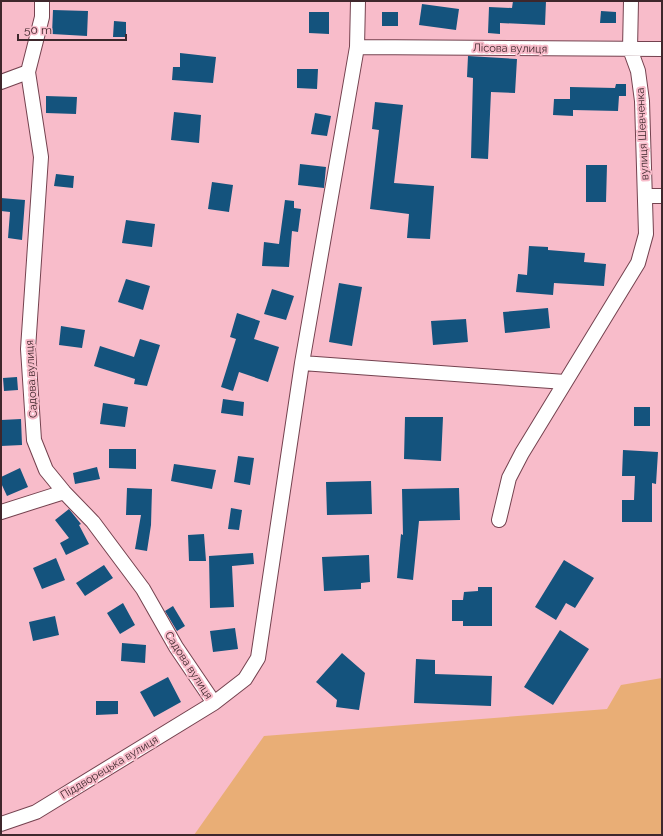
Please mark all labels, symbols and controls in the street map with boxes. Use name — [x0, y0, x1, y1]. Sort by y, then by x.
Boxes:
scale bar — [18, 16, 126, 42]
text: 50 m — [24, 23, 52, 37]
street label: Лісова вулиця — [473, 41, 547, 56]
street label: вулиця Шевченка — [634, 87, 651, 181]
street label: Садова вулиця — [23, 340, 40, 418]
street label: Садова вулиця — [162, 629, 215, 701]
street label: Піддворецька вулиця — [58, 733, 160, 802]

